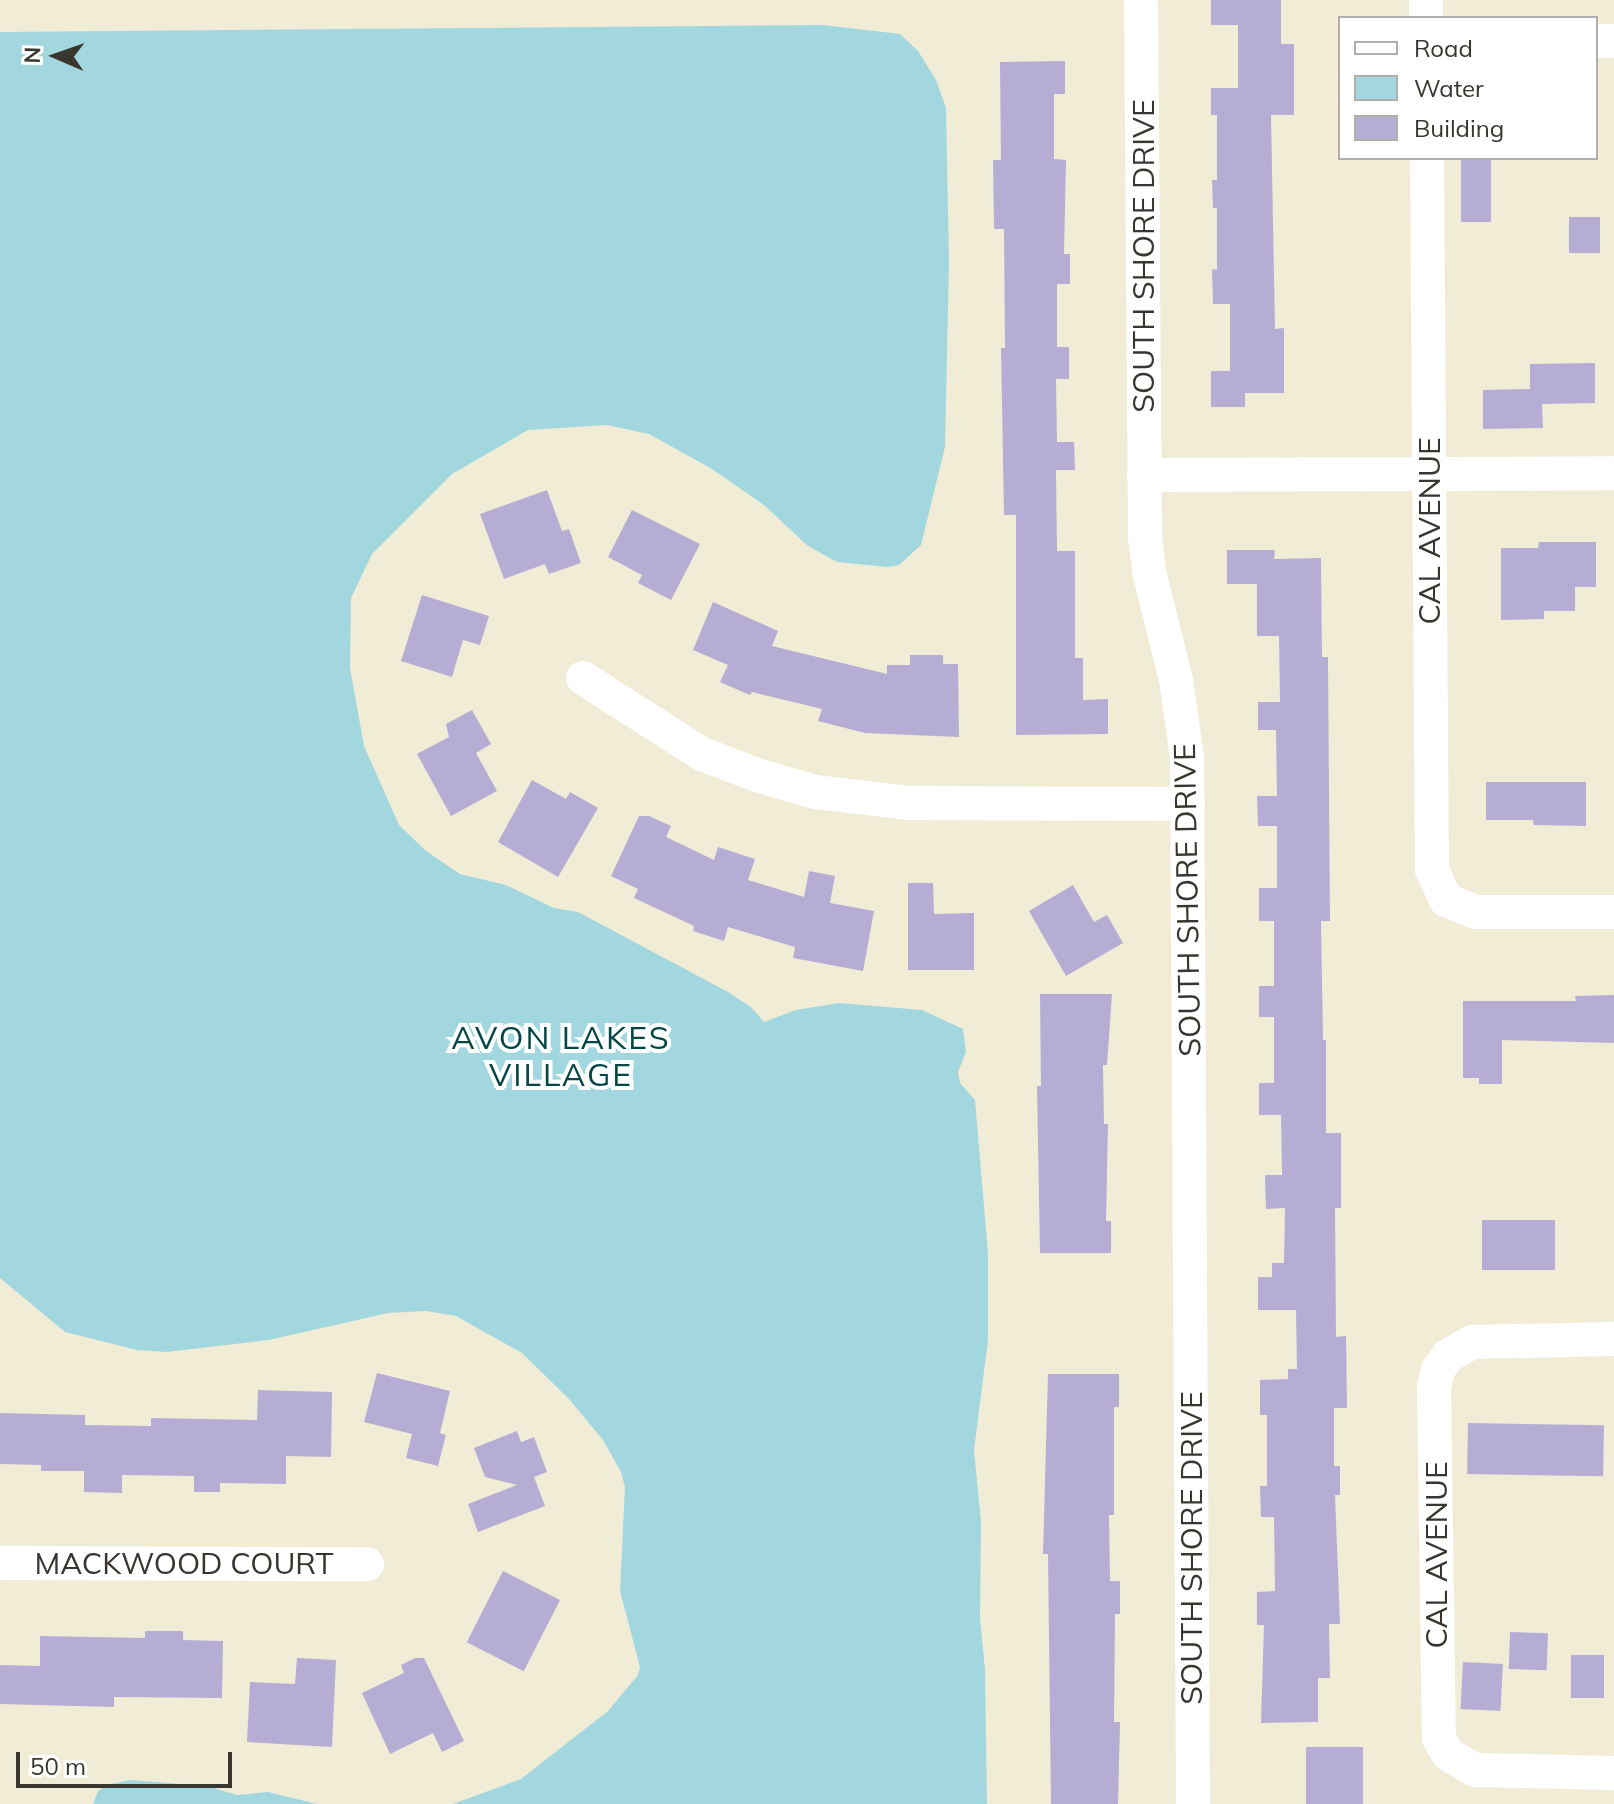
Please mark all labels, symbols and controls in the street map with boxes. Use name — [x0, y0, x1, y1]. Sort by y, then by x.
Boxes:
north arrow — [16, 16, 96, 96]
legend — [1338, 16, 1598, 160]
text: Road — [1414, 33, 1473, 63]
text: N — [18, 46, 46, 64]
text: Water — [1414, 73, 1484, 103]
street label: SOUTH SHORE DRIVE — [1125, 99, 1161, 413]
text: Building — [1414, 113, 1504, 143]
street label: CAL AVENUE — [1411, 437, 1447, 625]
street label: SOUTH SHORE DRIVE — [1166, 743, 1208, 1057]
district label: AVON LAKES VILLAGE — [451, 1019, 671, 1094]
street label: SOUTH SHORE DRIVE — [1173, 1391, 1209, 1705]
street label: CAL AVENUE — [1418, 1461, 1454, 1649]
street label: MACKWOOD COURT — [34, 1545, 334, 1581]
scale bar — [20, 1736, 236, 1786]
text: 50 m — [30, 1751, 86, 1781]

